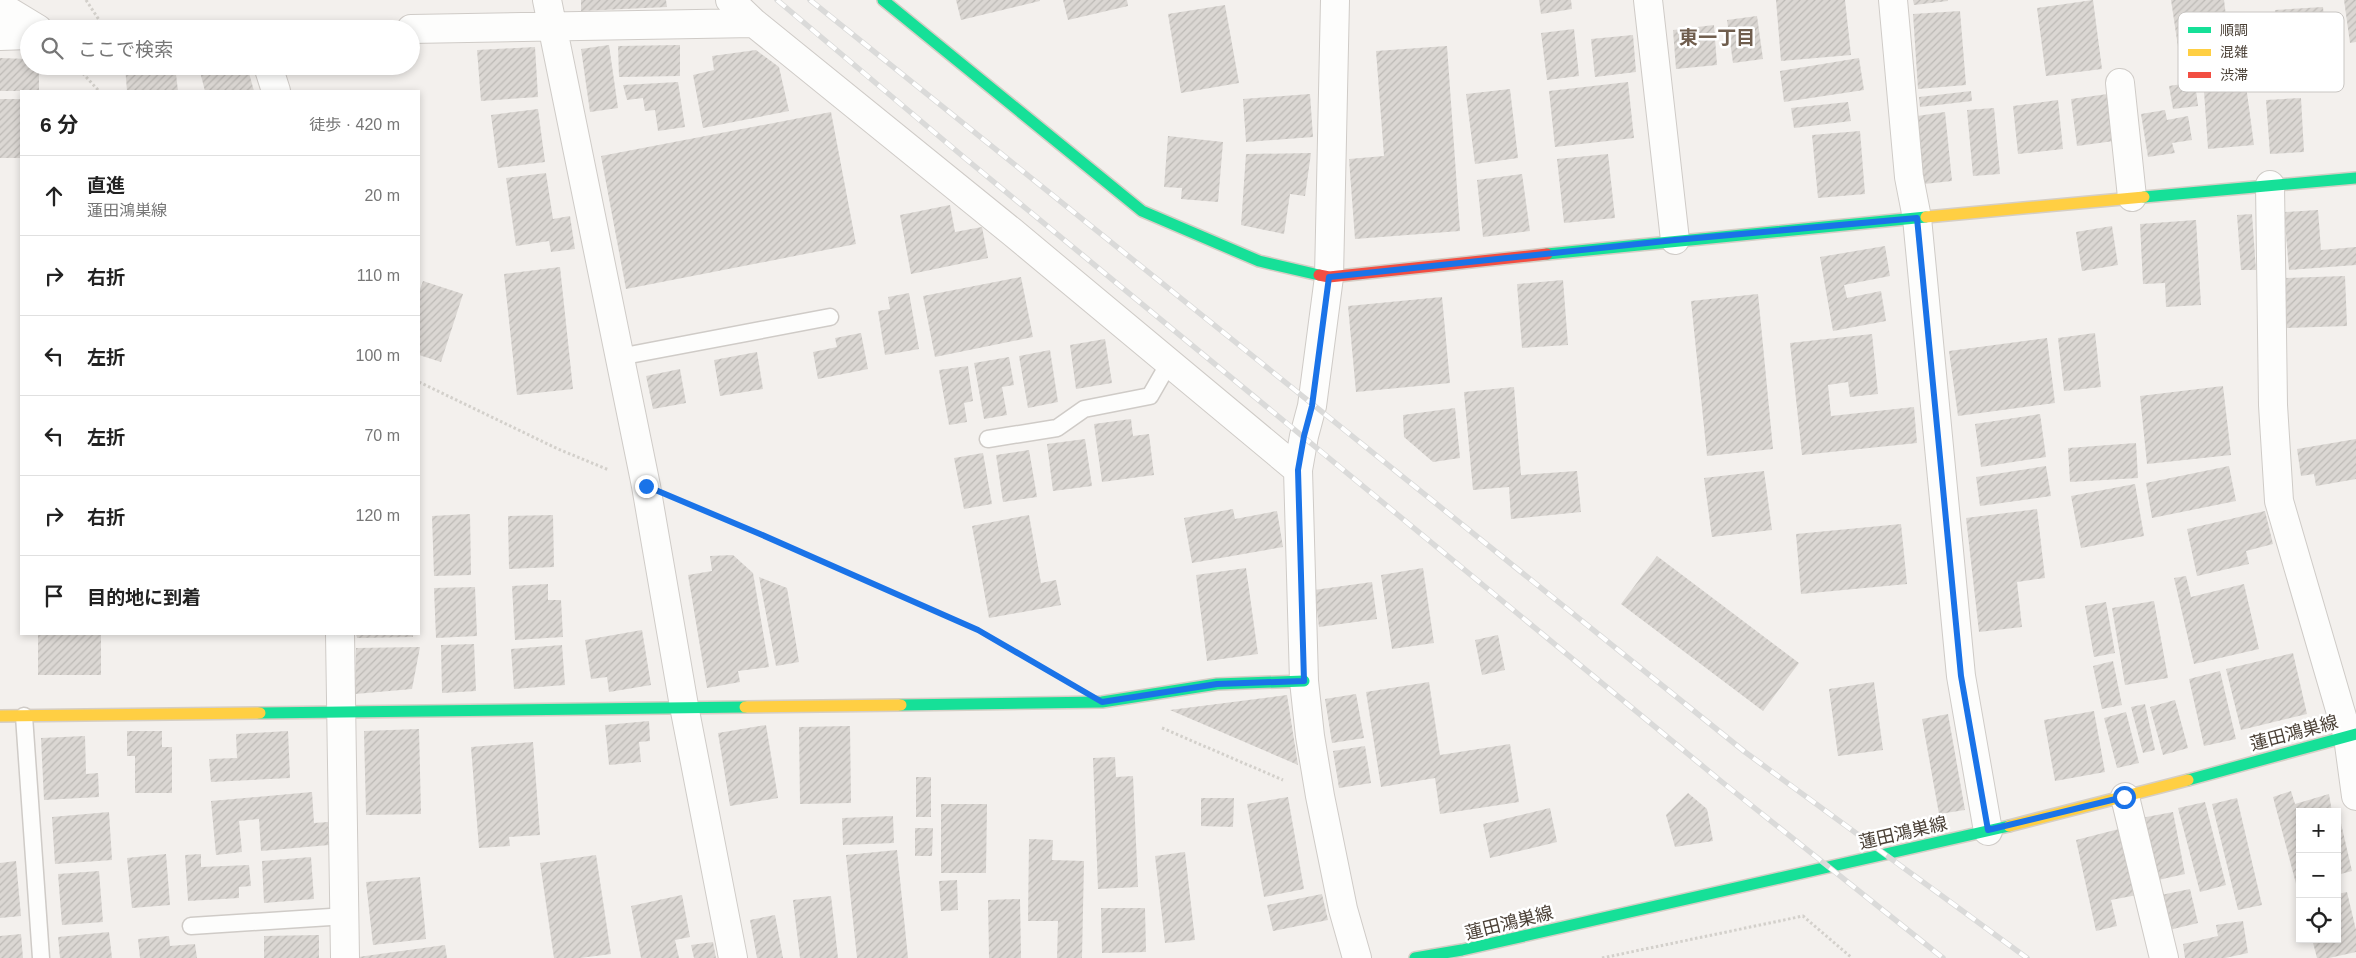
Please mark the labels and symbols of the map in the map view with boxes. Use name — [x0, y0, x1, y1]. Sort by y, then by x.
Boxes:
legend — [2178, 12, 2344, 92]
text: 順調 — [2220, 22, 2248, 38]
district label: 東一丁目 — [1679, 27, 1755, 48]
text: 混雑 — [2220, 44, 2248, 60]
text: 渋滞 — [2220, 67, 2248, 83]
route end — [635, 475, 658, 498]
street label: 蓮田鴻巣線 — [2248, 712, 2340, 754]
route start — [2113, 786, 2136, 809]
street label: 蓮田鴻巣線 — [1857, 813, 1949, 853]
street label: 蓮田鴻巣線 — [1463, 902, 1555, 944]

